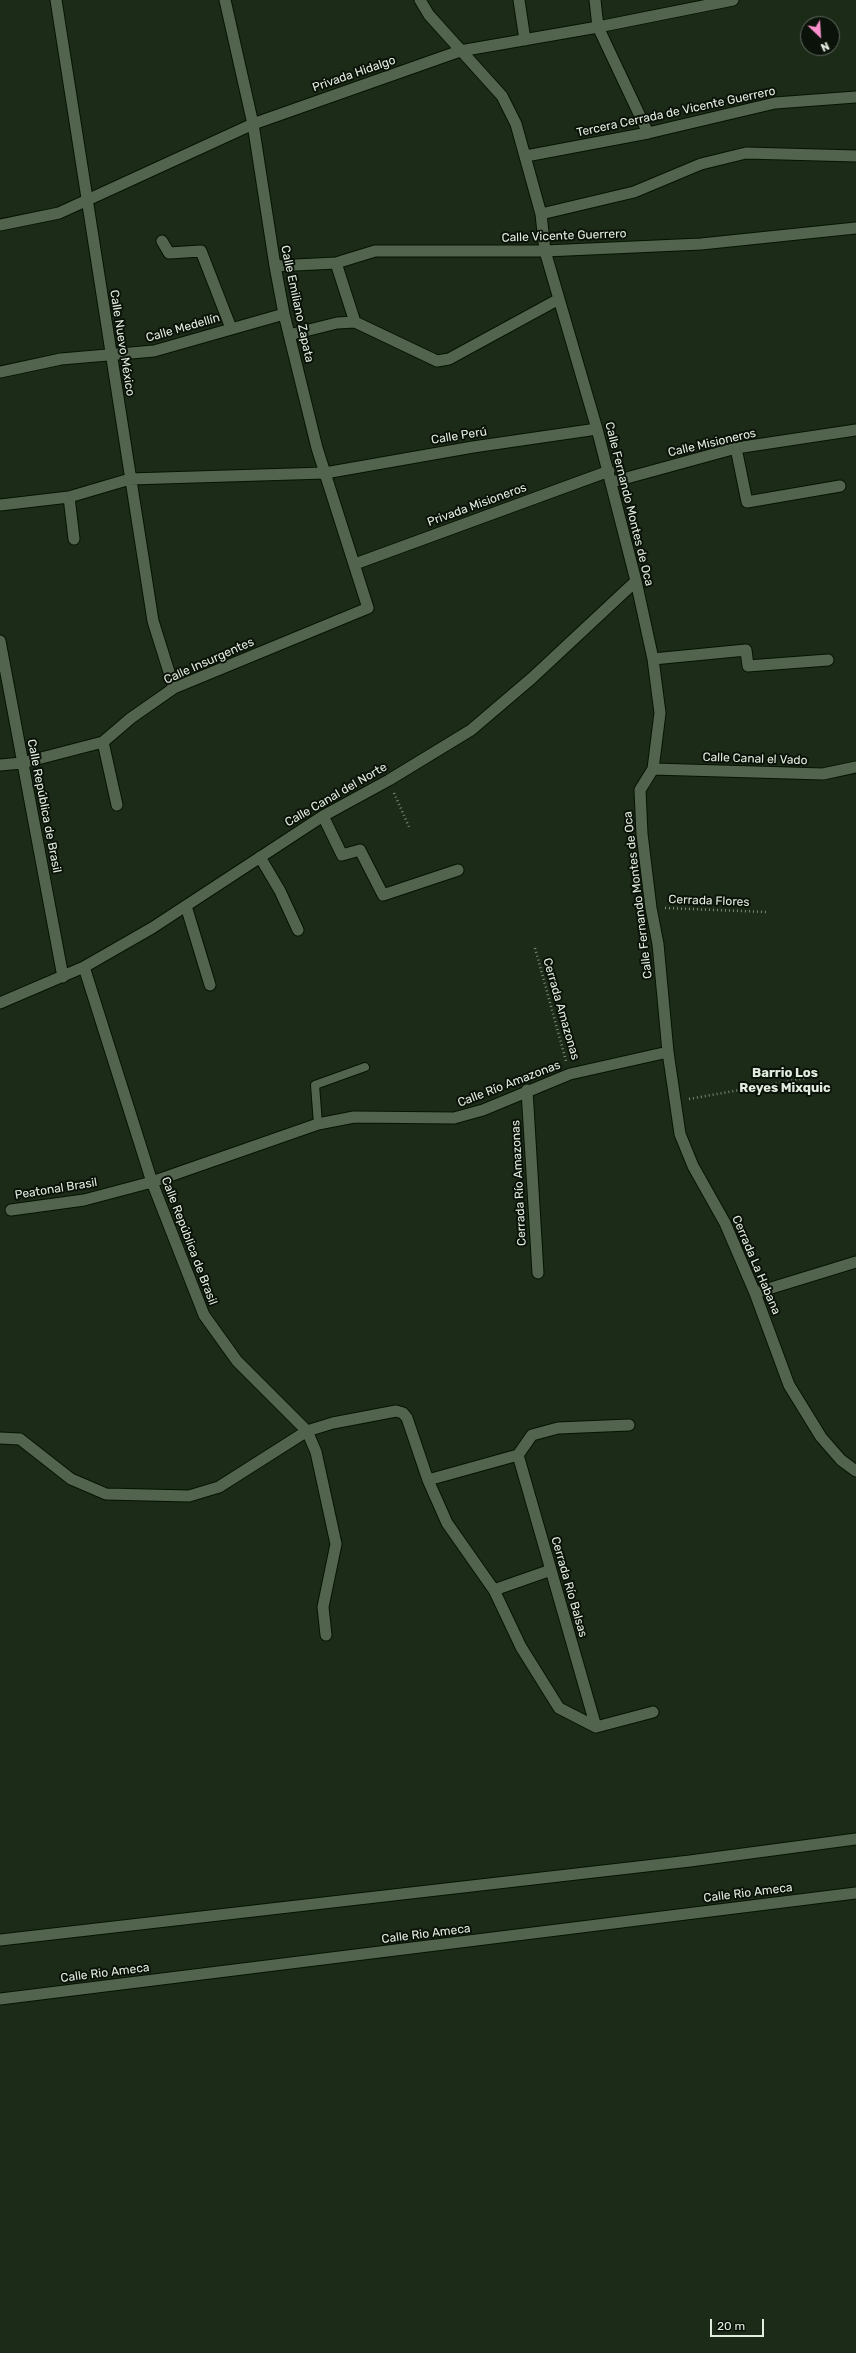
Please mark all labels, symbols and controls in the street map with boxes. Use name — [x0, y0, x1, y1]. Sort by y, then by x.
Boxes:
north arrow — [800, 16, 840, 56]
text: N — [819, 39, 831, 54]
street label: Privada Hidalgo — [310, 53, 398, 95]
street label: Tercera Cerrada de Vicente Guerrero — [575, 84, 777, 140]
street label: Calle Vicente Guerrero — [501, 227, 627, 245]
street label: Calle Emiliano Zapata — [278, 244, 316, 364]
street label: Calle Nuevo México — [106, 289, 138, 397]
street label: Calle Medellín — [144, 311, 222, 345]
street label: Calle Fernando Montes de Oca — [602, 420, 656, 588]
street label: Calle Perú — [430, 424, 488, 448]
street label: Calle Misioneros — [667, 426, 757, 460]
street label: Privada Misioneros — [425, 480, 529, 530]
street label: Calle Insurgentes — [162, 635, 256, 687]
street label: Calle República de Brasil — [24, 738, 64, 874]
street label: Calle Canal el Vado — [702, 750, 808, 768]
street label: Calle Canal del Norte — [282, 760, 390, 830]
street label: Calle Fernando Montes de Oca — [621, 810, 655, 980]
street label: Cerrada Flores — [668, 892, 750, 910]
street label: Cerrada Amazonas — [540, 956, 582, 1062]
street label: Calle Río Amazonas — [456, 1058, 562, 1110]
district label: Barrio Los Reyes Mixquic — [739, 1065, 831, 1096]
street label: Cerrada Río Amazonas — [509, 1120, 529, 1246]
street label: Peatonal Brasil — [14, 1175, 98, 1203]
street label: Calle República de Brasil — [158, 1175, 220, 1307]
street label: Cerrada La Habana — [729, 1213, 783, 1317]
street label: Cerrada Río Balsas — [548, 1535, 590, 1639]
street label: Calle Rio Ameca — [703, 1880, 793, 1906]
street label: Calle Rio Ameca — [381, 1921, 471, 1947]
street label: Calle Rio Ameca — [60, 1960, 150, 1986]
scale bar — [712, 2311, 766, 2337]
text: 20 m — [717, 2319, 745, 2333]

